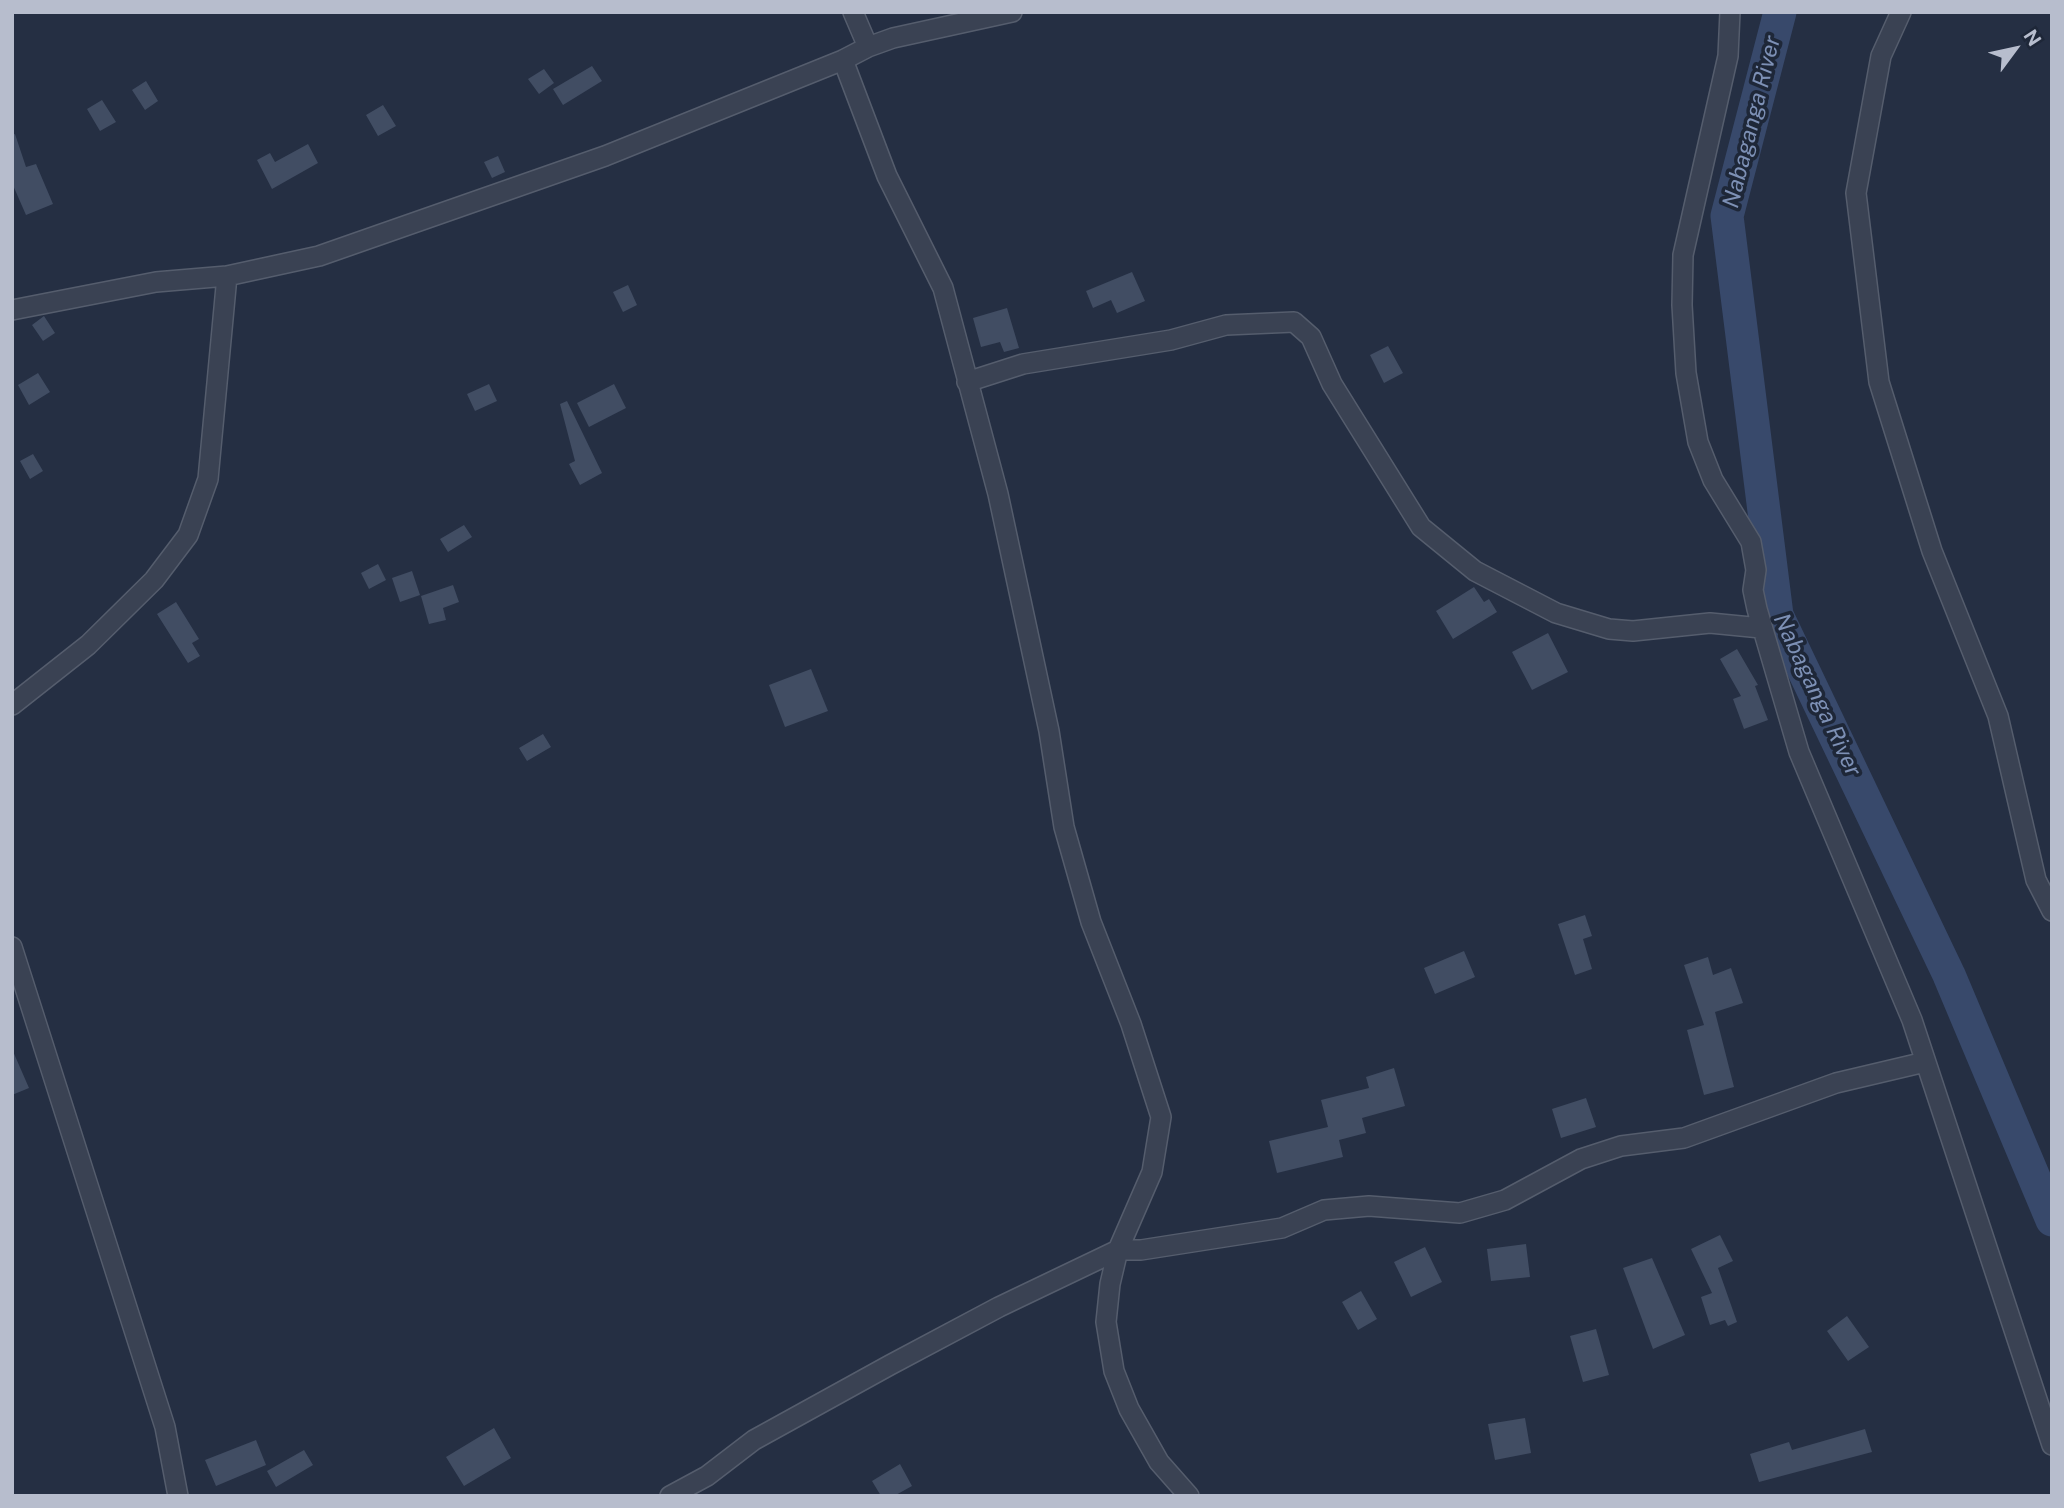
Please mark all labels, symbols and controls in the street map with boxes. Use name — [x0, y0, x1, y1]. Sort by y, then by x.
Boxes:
north arrow — [1980, 14, 2050, 84]
text: N — [2019, 25, 2046, 50]
water label: Nabaganga River — [1717, 33, 1787, 211]
water label: Nabaganga River — [1767, 609, 1867, 781]

